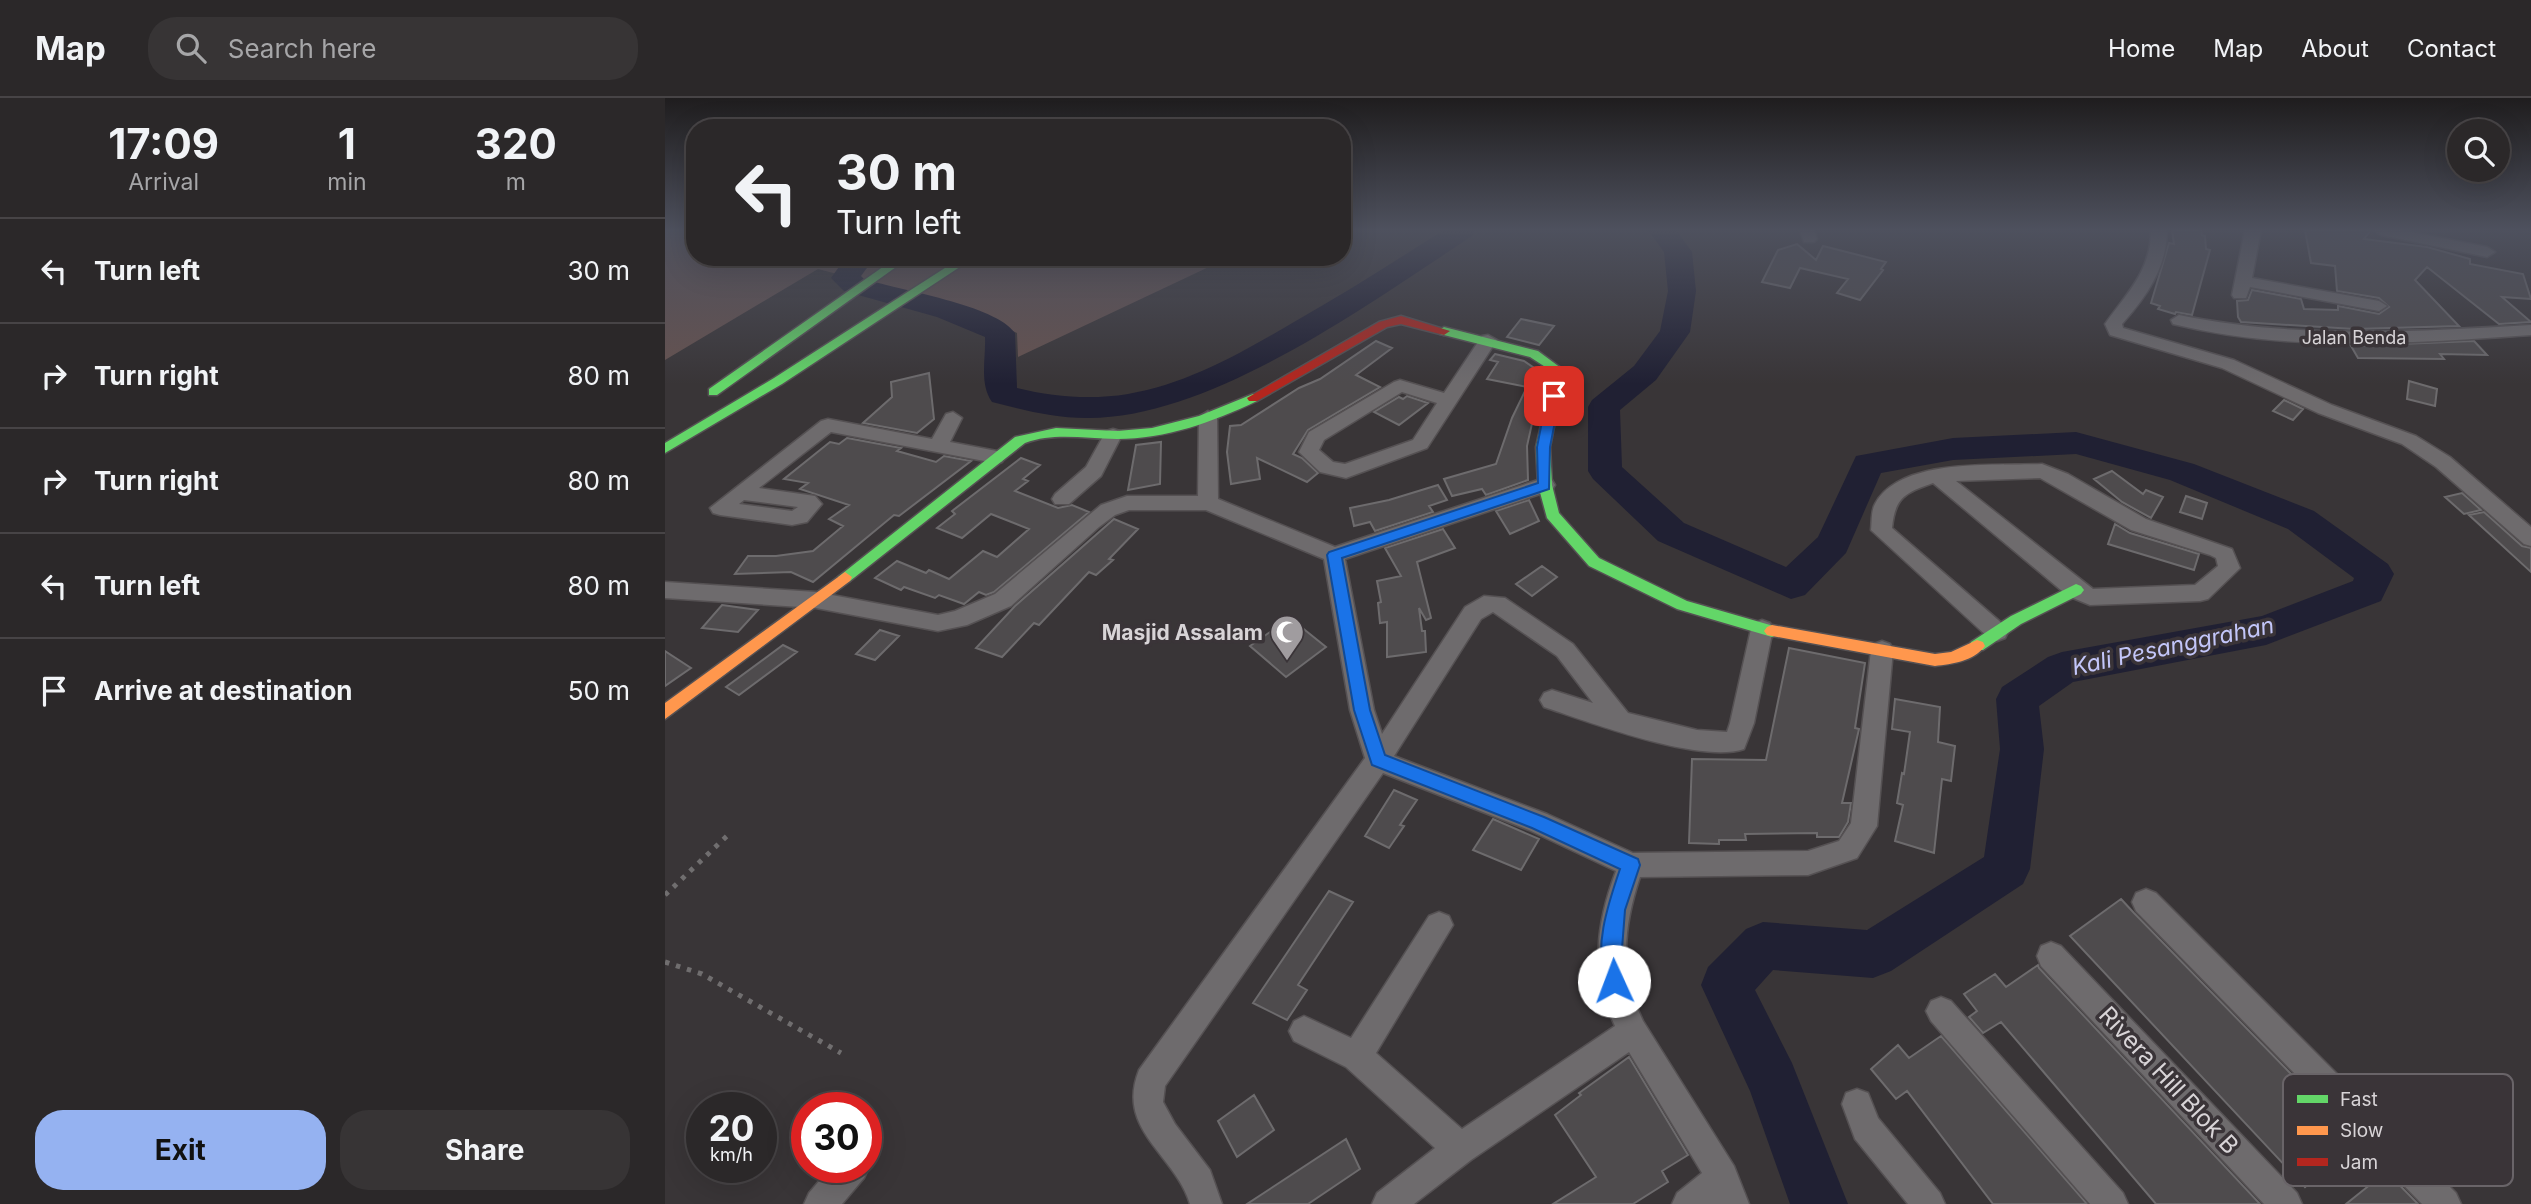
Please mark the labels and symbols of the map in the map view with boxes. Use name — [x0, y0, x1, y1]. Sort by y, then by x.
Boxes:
street label: Jalan Benda — [2302, 327, 2406, 348]
pin — [1524, 366, 1584, 426]
water label: Kali Pesanggrahan — [2069, 611, 2277, 681]
mosque icon: Masjid Assalam — [1268, 613, 1306, 662]
place label: Masjid Assalam — [1102, 620, 1263, 645]
position arrow — [1577, 944, 1651, 1018]
street label: Rivera Hill Blok B — [2093, 1000, 2245, 1160]
legend — [2283, 1074, 2513, 1186]
text: Fast — [2340, 1088, 2378, 1111]
speed limit sign: 30 — [791, 1092, 882, 1183]
text: Slow — [2340, 1119, 2383, 1142]
text: Jam — [2340, 1151, 2378, 1174]

